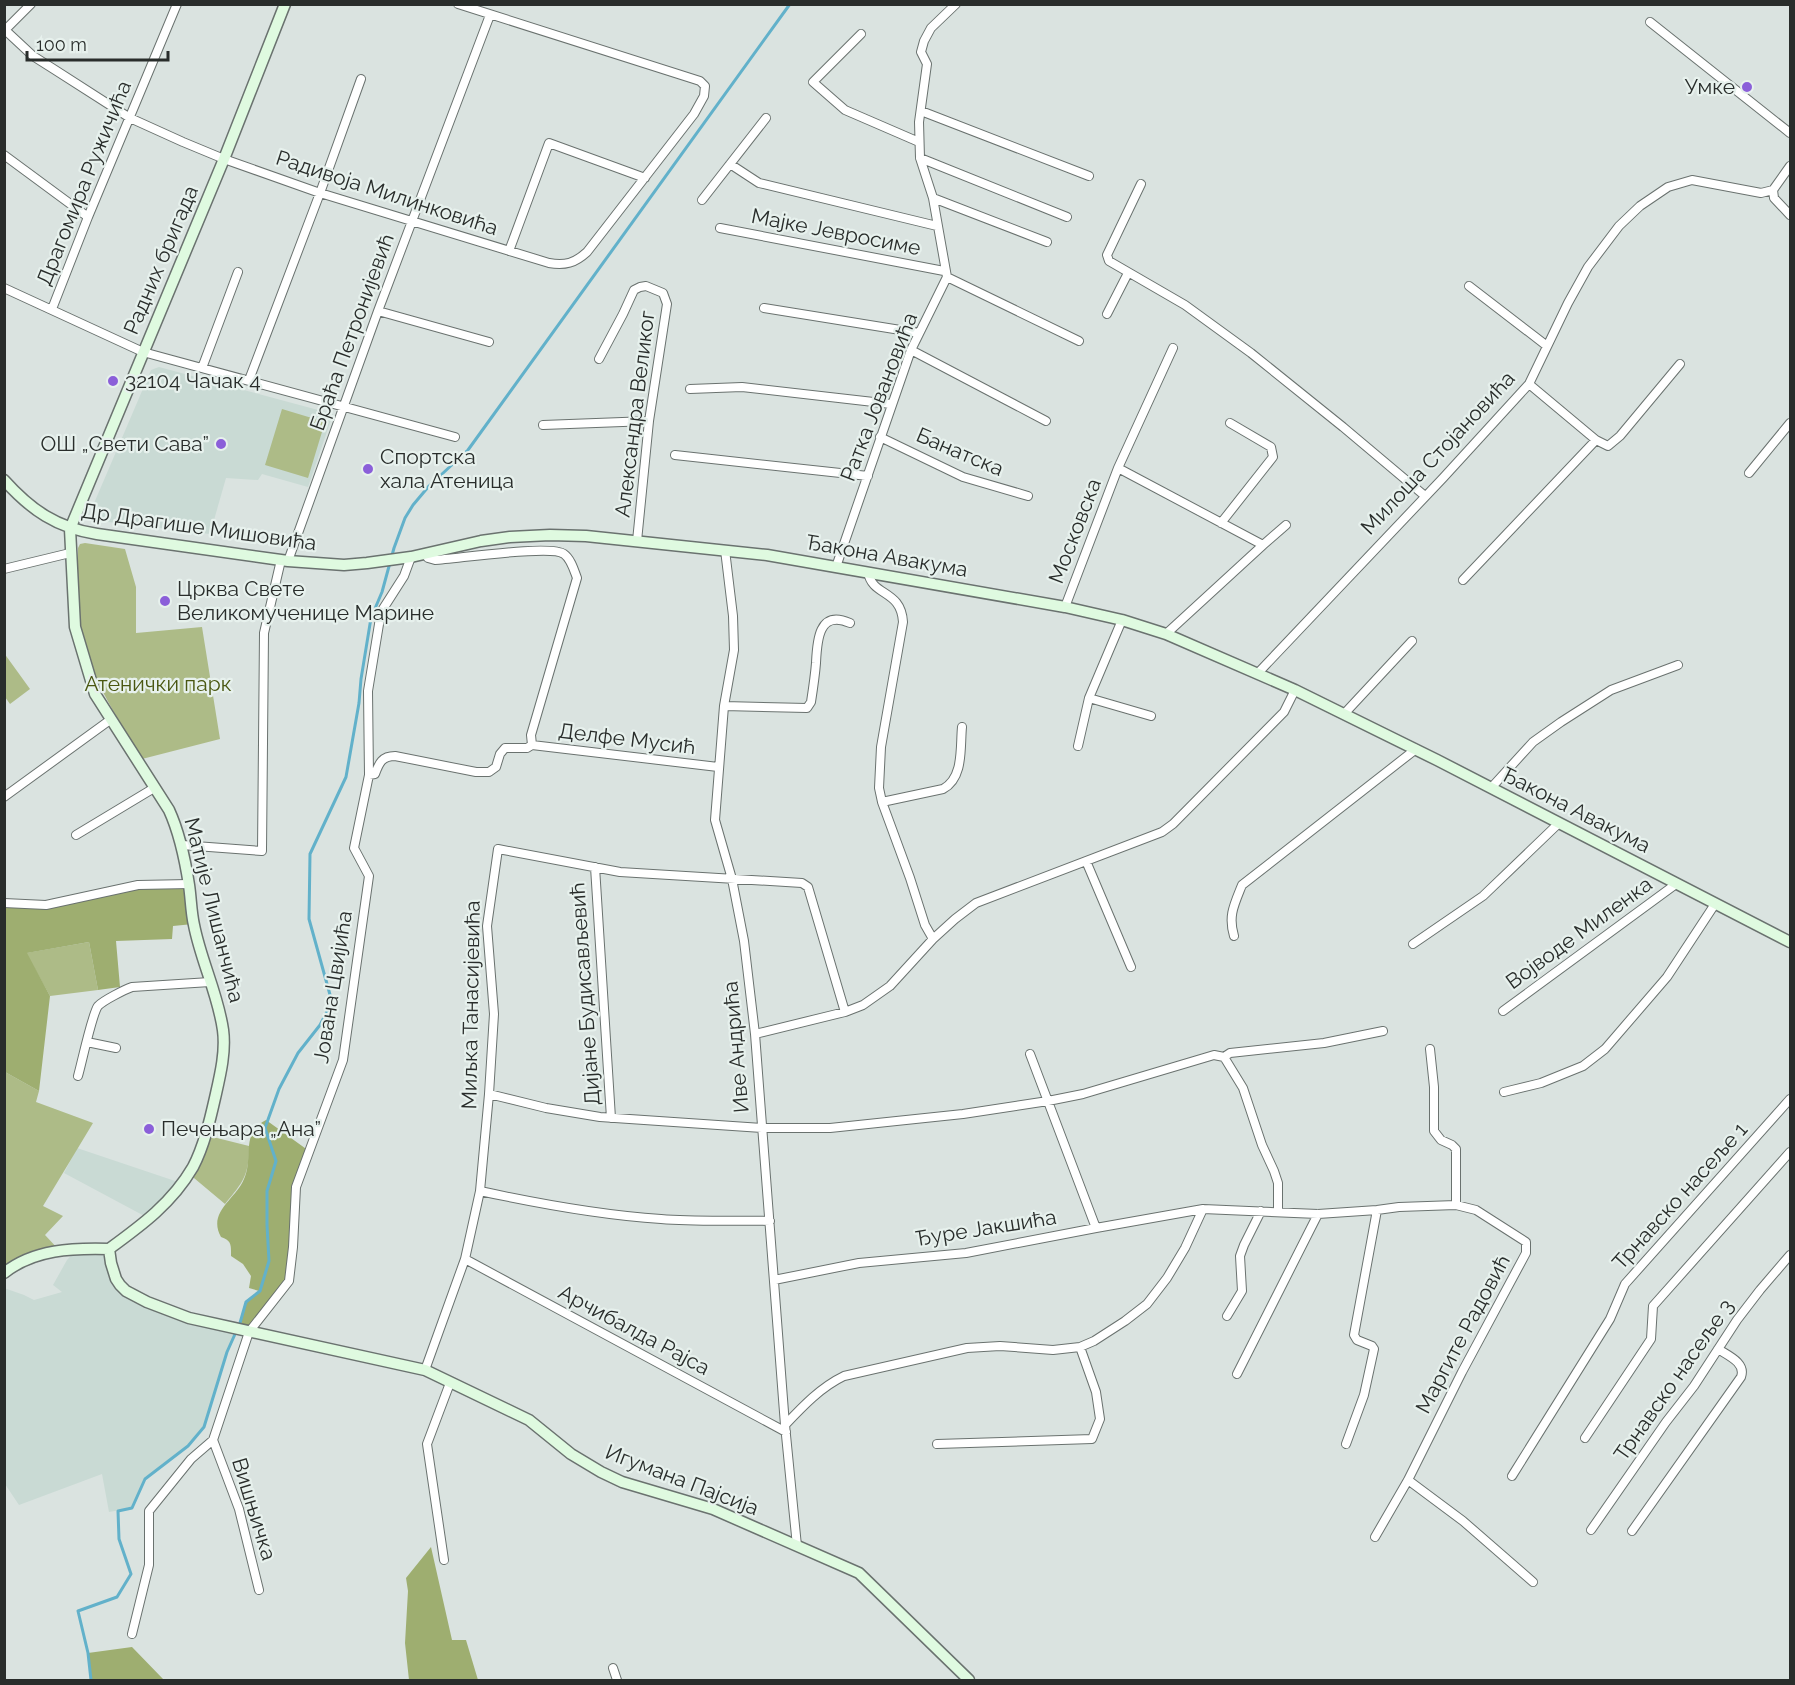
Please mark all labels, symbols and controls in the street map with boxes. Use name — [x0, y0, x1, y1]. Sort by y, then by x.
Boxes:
scale bar — [27, 24, 168, 62]
text: 100 m — [36, 34, 87, 55]
place label: Умке — [1685, 74, 1735, 99]
street label: Драгомира Ружичића — [31, 77, 136, 289]
marker: Умке — [1740, 80, 1754, 94]
street label: Радивоја Милинковића — [273, 145, 501, 240]
street label: Радних бригада — [118, 182, 203, 338]
street label: Мајке Јевросиме — [749, 203, 923, 260]
street label: Браћа Петронијевић — [304, 230, 399, 434]
street label: Александра Великог — [609, 309, 660, 519]
street label: Ратка Јовановића — [835, 309, 922, 485]
street label: Милоша Стојановића — [1355, 366, 1520, 540]
place label: 32104 Чачак 4 — [125, 368, 261, 393]
marker: 32104 Чачак 4 — [106, 374, 120, 388]
street label: Банатска — [913, 422, 1008, 481]
place label: ОШ „Свети Сава” — [40, 431, 209, 456]
marker: ОШ „Свети Сава” — [214, 437, 228, 451]
place label: Спортска хала Атеница — [380, 444, 514, 493]
marker: Спортска хала Атеница — [361, 462, 375, 476]
street label: Московска — [1043, 475, 1106, 587]
street label: Др Драгише Мишовића — [80, 498, 318, 555]
street label: Ђакона Авакума — [804, 529, 970, 582]
place label: Црква Свете Великомученице Марине — [177, 576, 434, 625]
marker: Црква Свете Великомученице Марине — [158, 594, 172, 608]
park label: Атенички парк — [84, 671, 232, 696]
street label: Делфе Мусић — [557, 718, 697, 759]
street label: Ђакона Авакума — [1498, 761, 1655, 858]
street label: Матије Лишанчића — [179, 815, 250, 1005]
street label: Војводе Миленка — [1501, 871, 1657, 994]
street label: Дијане Будисављевић — [564, 882, 605, 1106]
street label: Миљка Танасијевића — [456, 900, 485, 1110]
street label: Јована Цвијића — [308, 909, 357, 1065]
street label: Иве Андрића — [717, 980, 754, 1114]
place label: Печењара „Ана” — [161, 1116, 321, 1141]
street label: Трнавско насеље 1 — [1607, 1117, 1752, 1274]
marker: Печењара „Ана” — [142, 1122, 156, 1136]
street label: Ђуре Јакшића — [914, 1204, 1058, 1251]
street label: Маргите Радовић — [1410, 1250, 1515, 1418]
street label: Арчибалда Рајса — [554, 1279, 714, 1380]
street label: Трнавско насеље 3 — [1608, 1294, 1739, 1465]
street label: Игумана Пајсија — [602, 1439, 762, 1520]
street label: Вишњичка — [227, 1455, 282, 1563]

